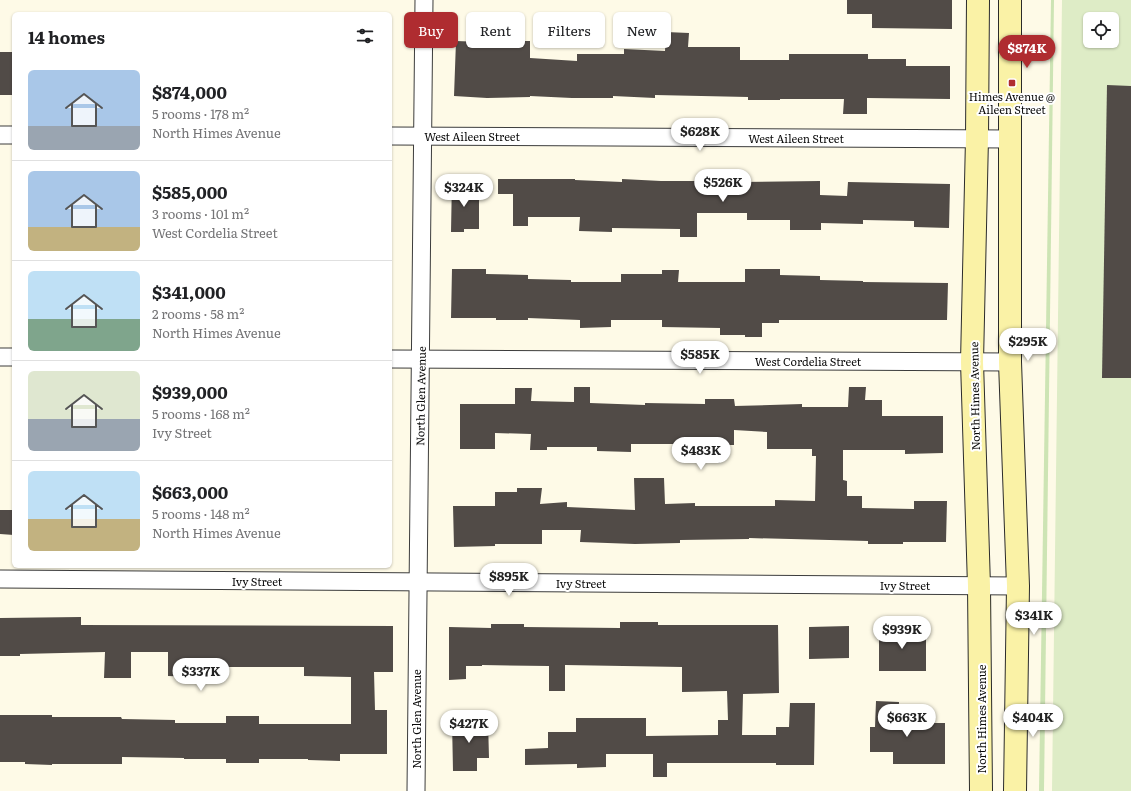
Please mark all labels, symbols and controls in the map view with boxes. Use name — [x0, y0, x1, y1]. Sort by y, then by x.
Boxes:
chip: Buy — [404, 12, 458, 48]
chip: Rent — [466, 12, 525, 48]
chip: Filters — [533, 12, 605, 48]
chip: New — [613, 12, 671, 48]
map controls — [1083, 12, 1119, 48]
button: locate — [1083, 12, 1119, 48]
text: 14 homes — [28, 24, 105, 49]
icon: filters — [354, 25, 376, 47]
pin: $874K — [999, 35, 1055, 69]
text: $874K — [1007, 38, 1047, 57]
marker: Himes Avenue @ Aileen Street — [1007, 78, 1017, 88]
text: $874,000 — [152, 79, 227, 104]
icon: home — [60, 86, 108, 134]
place label: Himes Avenue @ Aileen Street — [969, 88, 1055, 117]
text: 5 rooms · 178 m² — [152, 104, 249, 123]
pin: $628K — [672, 118, 728, 152]
text: $628K — [680, 121, 720, 140]
text: North Himes Avenue — [152, 123, 281, 142]
street label: West Aileen Street — [424, 128, 520, 144]
street label: West Aileen Street — [748, 130, 844, 146]
pin: $526K — [695, 169, 751, 203]
text: $526K — [703, 172, 743, 191]
pin: $324K — [436, 174, 492, 208]
text: $324K — [444, 177, 484, 196]
text: $585,000 — [152, 179, 228, 204]
icon: home — [60, 187, 108, 235]
text: 3 rooms · 101 m² — [152, 204, 249, 223]
text: West Cordelia Street — [152, 223, 278, 242]
text: $341,000 — [152, 279, 226, 304]
icon: home — [60, 287, 108, 335]
text: 2 rooms · 58 m² — [152, 304, 244, 323]
text: North Himes Avenue — [152, 323, 281, 342]
pin: $295K — [1000, 328, 1056, 362]
text: $295K — [1008, 331, 1048, 350]
pin: $585K — [672, 341, 728, 375]
street label: North Himes Avenue — [965, 341, 983, 451]
text: $585K — [680, 344, 720, 363]
street label: North Glen Avenue — [411, 346, 429, 446]
street label: West Cordelia Street — [755, 353, 862, 369]
text: $939,000 — [152, 379, 228, 404]
icon: home — [60, 387, 108, 435]
text: 5 rooms · 168 m² — [152, 404, 250, 423]
text: Ivy Street — [152, 423, 212, 442]
pin: $483K — [673, 437, 729, 471]
text: $483K — [681, 440, 721, 459]
text: $663,000 — [152, 479, 228, 504]
icon: home — [60, 487, 108, 535]
text: 5 rooms · 148 m² — [152, 504, 250, 523]
text: North Himes Avenue — [152, 523, 281, 542]
pin: $895K — [481, 563, 537, 597]
text: $895K — [489, 566, 529, 585]
street label: Ivy Street — [232, 573, 283, 589]
street label: Ivy Street — [556, 575, 607, 591]
street label: Ivy Street — [880, 577, 931, 593]
pin: $341K — [1006, 602, 1062, 636]
text: $341K — [1015, 605, 1053, 624]
pin: $939K — [874, 616, 930, 650]
text: $939K — [882, 619, 922, 638]
pin: $337K — [173, 658, 229, 692]
text: $337K — [182, 661, 220, 680]
street label: North Himes Avenue — [973, 664, 989, 773]
street label: North Glen Avenue — [408, 669, 424, 769]
pin: $663K — [879, 704, 935, 738]
pin: $404K — [1005, 704, 1061, 738]
text: $663K — [887, 707, 927, 726]
text: $404K — [1012, 707, 1054, 726]
pin: $427K — [441, 710, 497, 744]
text: $427K — [449, 713, 489, 732]

